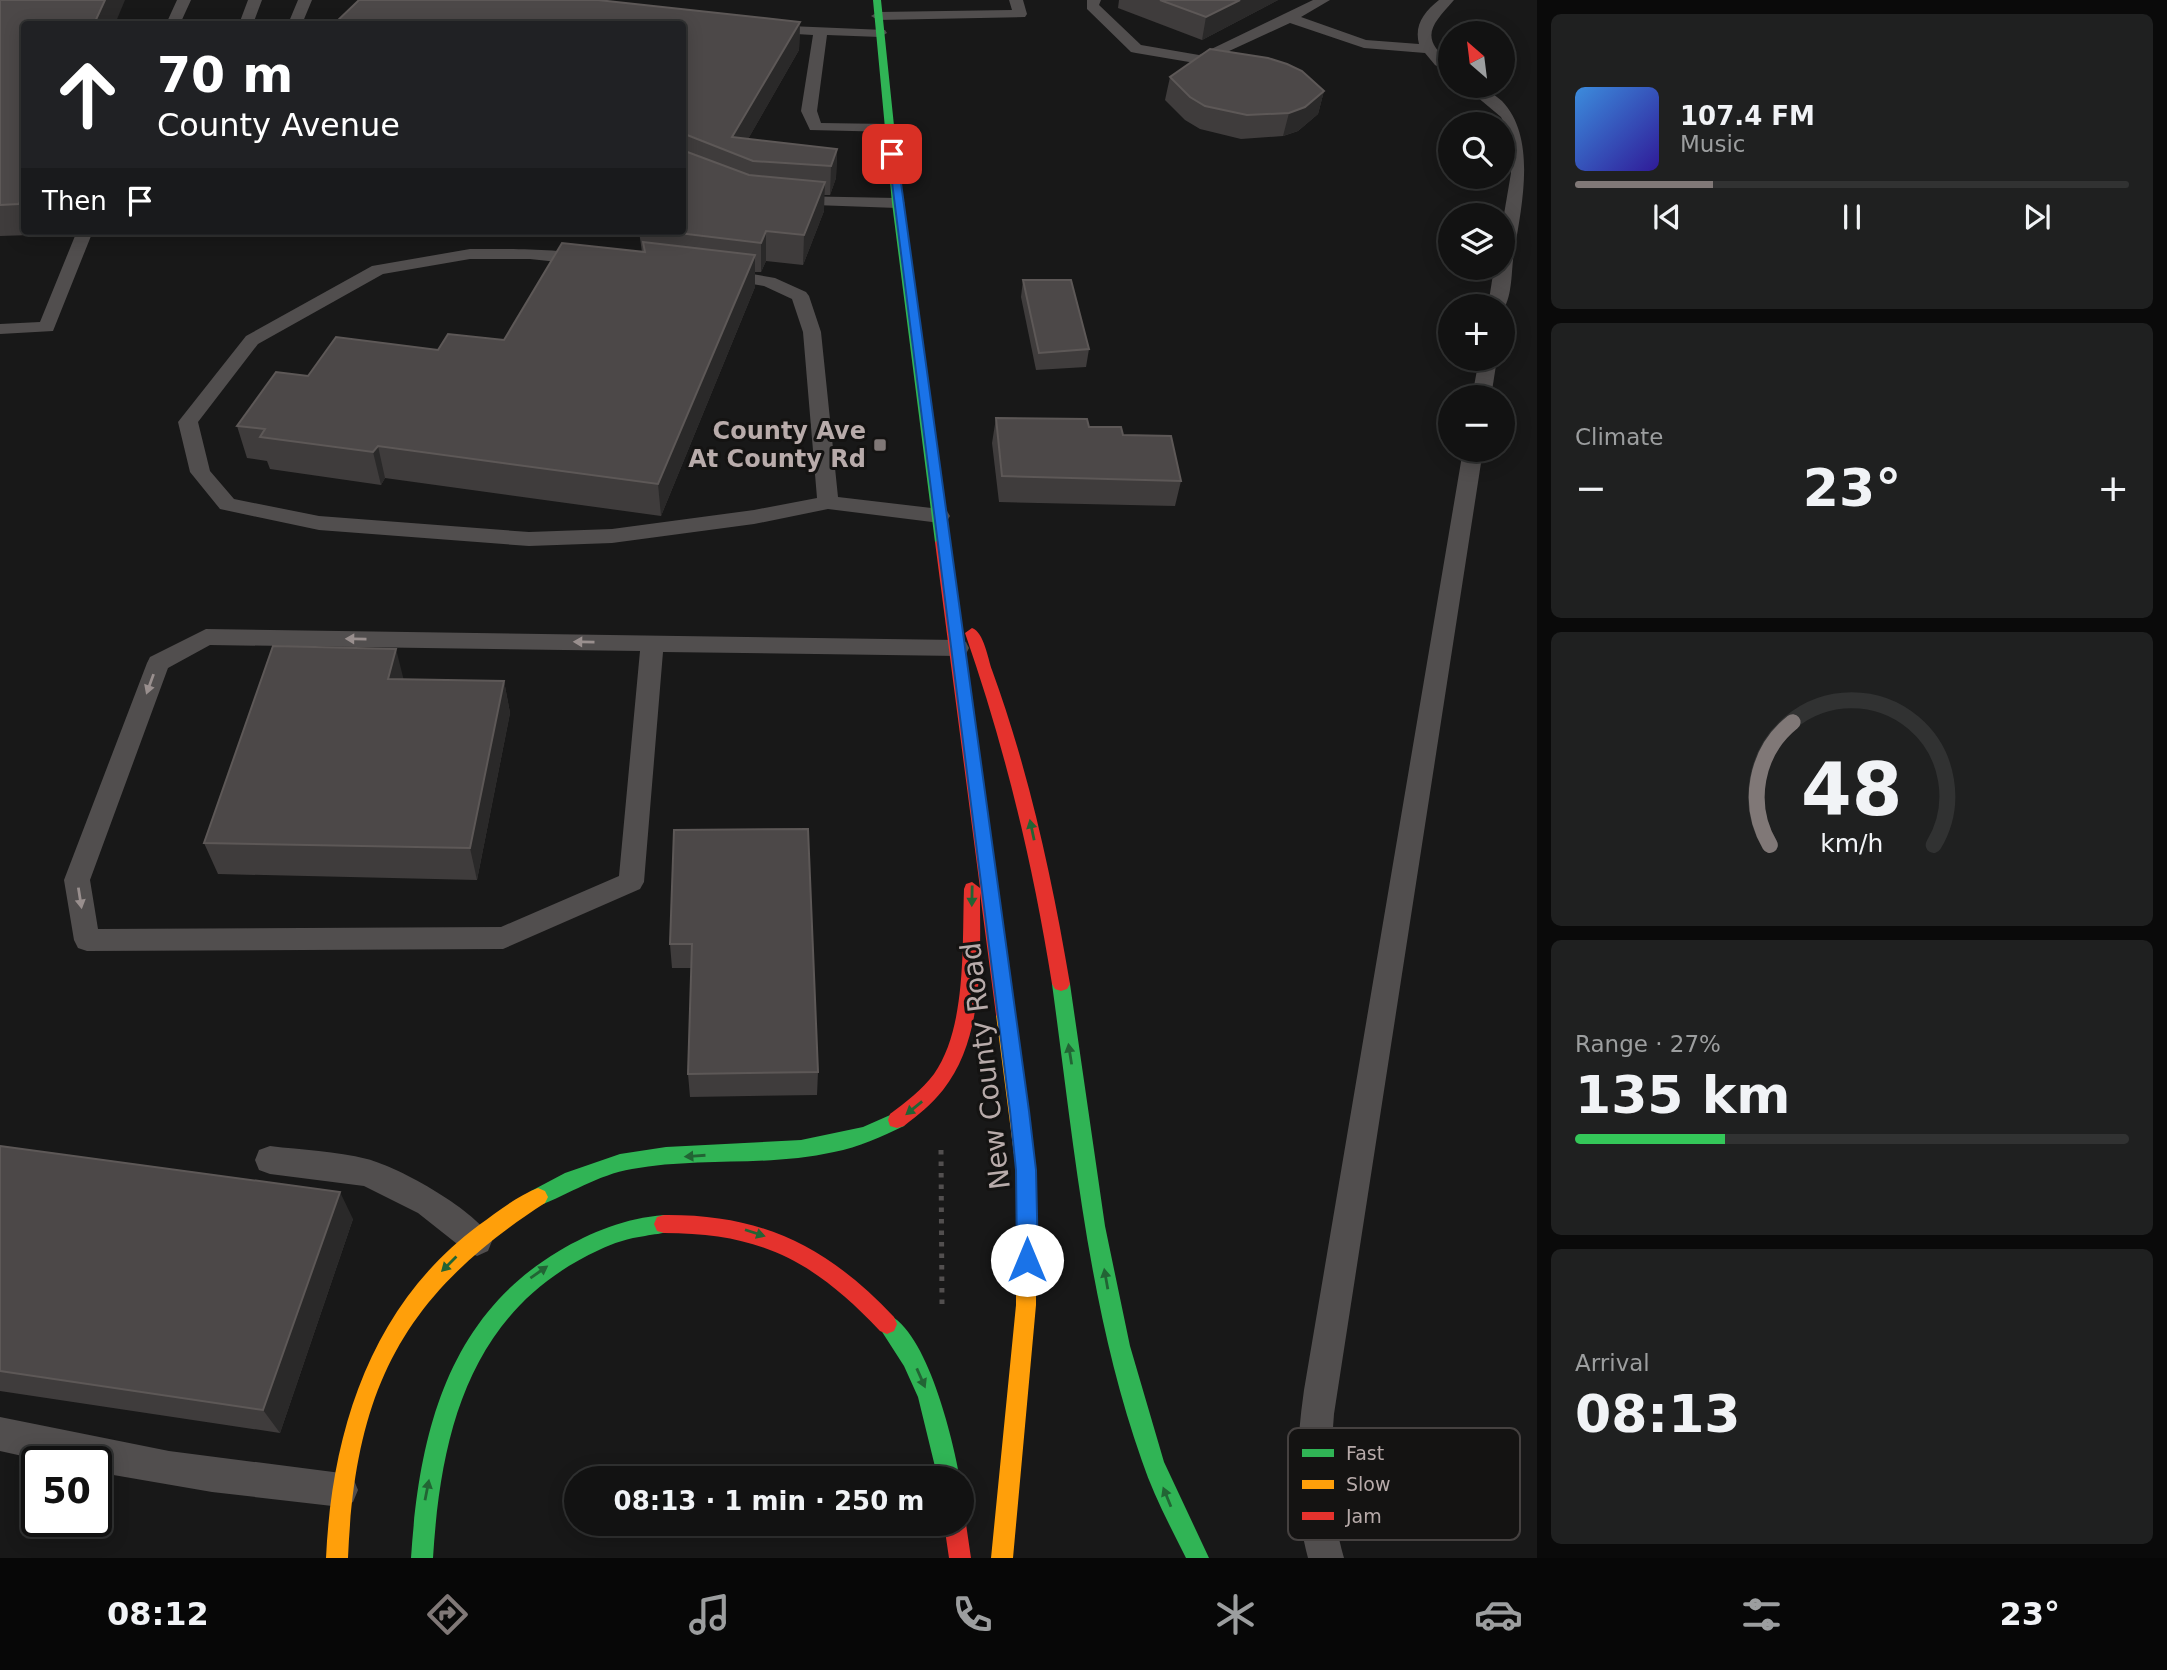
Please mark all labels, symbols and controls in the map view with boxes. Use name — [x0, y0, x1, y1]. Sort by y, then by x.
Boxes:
north arrow — [1438, 21, 1516, 98]
map controls — [1438, 21, 1515, 462]
text: 70 m — [157, 47, 293, 104]
icon: ahead — [42, 49, 133, 140]
text: 107.4 FM — [1680, 101, 1815, 131]
text: County Avenue — [157, 106, 400, 144]
button: search — [1438, 112, 1515, 189]
pin — [862, 124, 922, 184]
text: Music — [1680, 131, 1745, 157]
icon: arrive — [873, 135, 911, 173]
icon: arrive — [121, 182, 159, 220]
text: Then — [42, 186, 107, 216]
icon: previous — [1648, 198, 1686, 236]
icon: pause — [1833, 198, 1871, 236]
icon: next — [2018, 198, 2056, 236]
button: layers — [1438, 203, 1515, 280]
button: + — [1438, 294, 1515, 371]
button: − — [1438, 385, 1515, 462]
place label: County Ave At County Rd — [688, 417, 866, 473]
text: Climate — [1575, 424, 1664, 450]
marker: County Ave At County Rd — [872, 437, 888, 453]
text: 23° — [1803, 458, 1901, 518]
text: − — [1575, 466, 1607, 510]
text: + — [2097, 466, 2129, 510]
one-way arrow — [345, 633, 367, 645]
one-way arrow — [573, 637, 595, 648]
one-way arrow — [144, 673, 155, 694]
text: 48 — [1801, 747, 1903, 832]
one-way arrow — [1027, 819, 1038, 841]
text: km/h — [1820, 829, 1884, 858]
one-way arrow — [966, 885, 977, 907]
one-way arrow — [75, 887, 86, 909]
street label: New County Road — [954, 940, 1017, 1191]
text: Range · 27% — [1575, 1031, 1721, 1057]
one-way arrow — [1064, 1043, 1075, 1065]
text: 135 km — [1575, 1065, 1790, 1125]
one-way arrow — [905, 1100, 923, 1115]
one-way arrow — [684, 1151, 706, 1162]
position arrow — [990, 1223, 1064, 1297]
one-way arrow — [745, 1228, 766, 1239]
one-way arrow — [441, 1256, 458, 1273]
one-way arrow — [530, 1265, 548, 1279]
one-way arrow — [1100, 1268, 1111, 1290]
text: Arrival — [1575, 1350, 1650, 1376]
one-way arrow — [915, 1368, 927, 1388]
text: 08:13 — [1575, 1384, 1741, 1444]
legend — [1288, 1428, 1520, 1540]
text: Fast — [1346, 1442, 1384, 1464]
speed limit sign: 50 — [21, 1446, 112, 1537]
text: Slow — [1346, 1473, 1391, 1495]
one-way arrow — [422, 1479, 433, 1501]
text: 08:13 · 1 min · 250 m — [614, 1486, 924, 1516]
one-way arrow — [1161, 1487, 1172, 1508]
text: Jam — [1345, 1505, 1382, 1527]
icon: directions — [423, 1590, 472, 1639]
icon: music — [685, 1590, 734, 1639]
icon: phone — [948, 1590, 997, 1639]
icon: climate — [1211, 1590, 1260, 1639]
icon: car — [1474, 1590, 1523, 1639]
icon: filters — [1737, 1590, 1786, 1639]
text: 08:12 — [107, 1595, 209, 1633]
text: 23° — [1999, 1595, 2060, 1633]

